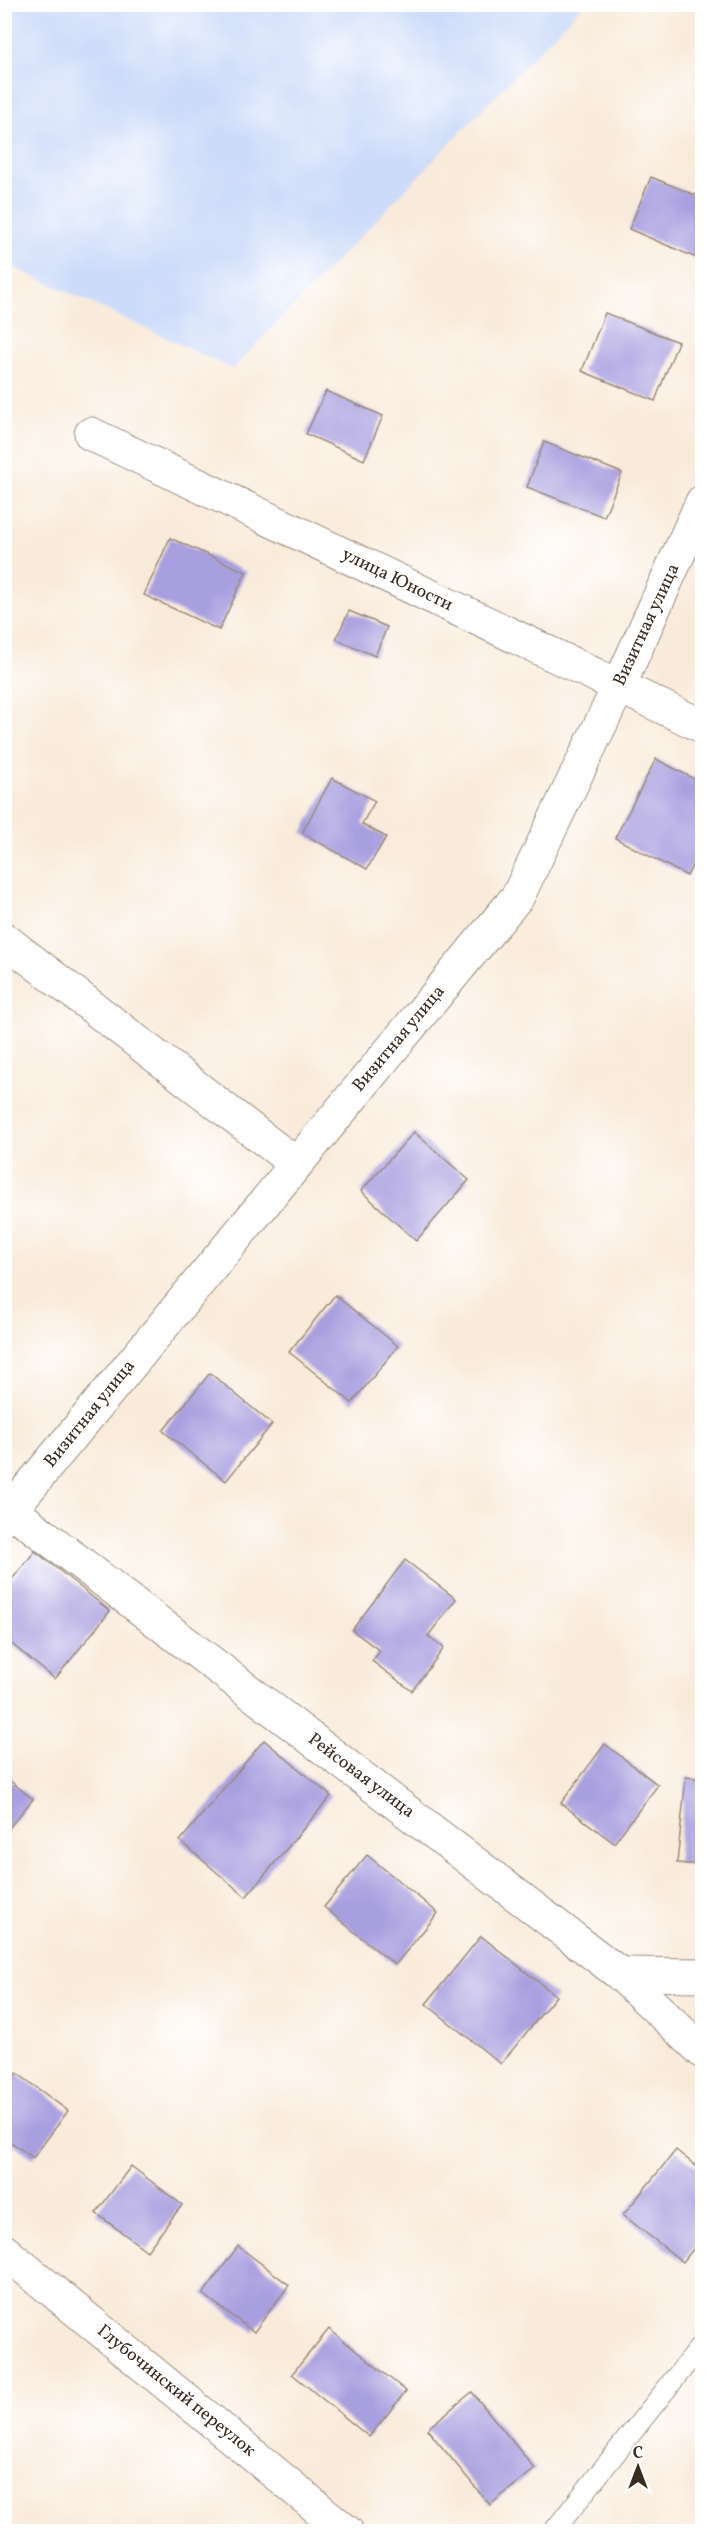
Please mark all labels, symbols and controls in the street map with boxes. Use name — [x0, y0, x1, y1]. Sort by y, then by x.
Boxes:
street label: улица Юности — [337, 542, 457, 618]
street label: Визитная улица — [608, 560, 686, 690]
street label: Визитная улица — [347, 980, 451, 1098]
street label: Визитная улица — [39, 1355, 141, 1473]
street label: Рейсовая улица — [302, 1728, 420, 1824]
street label: Глубочинский переулок — [91, 2319, 261, 2463]
north arrow — [608, 2437, 668, 2497]
text: С — [633, 2443, 643, 2465]

